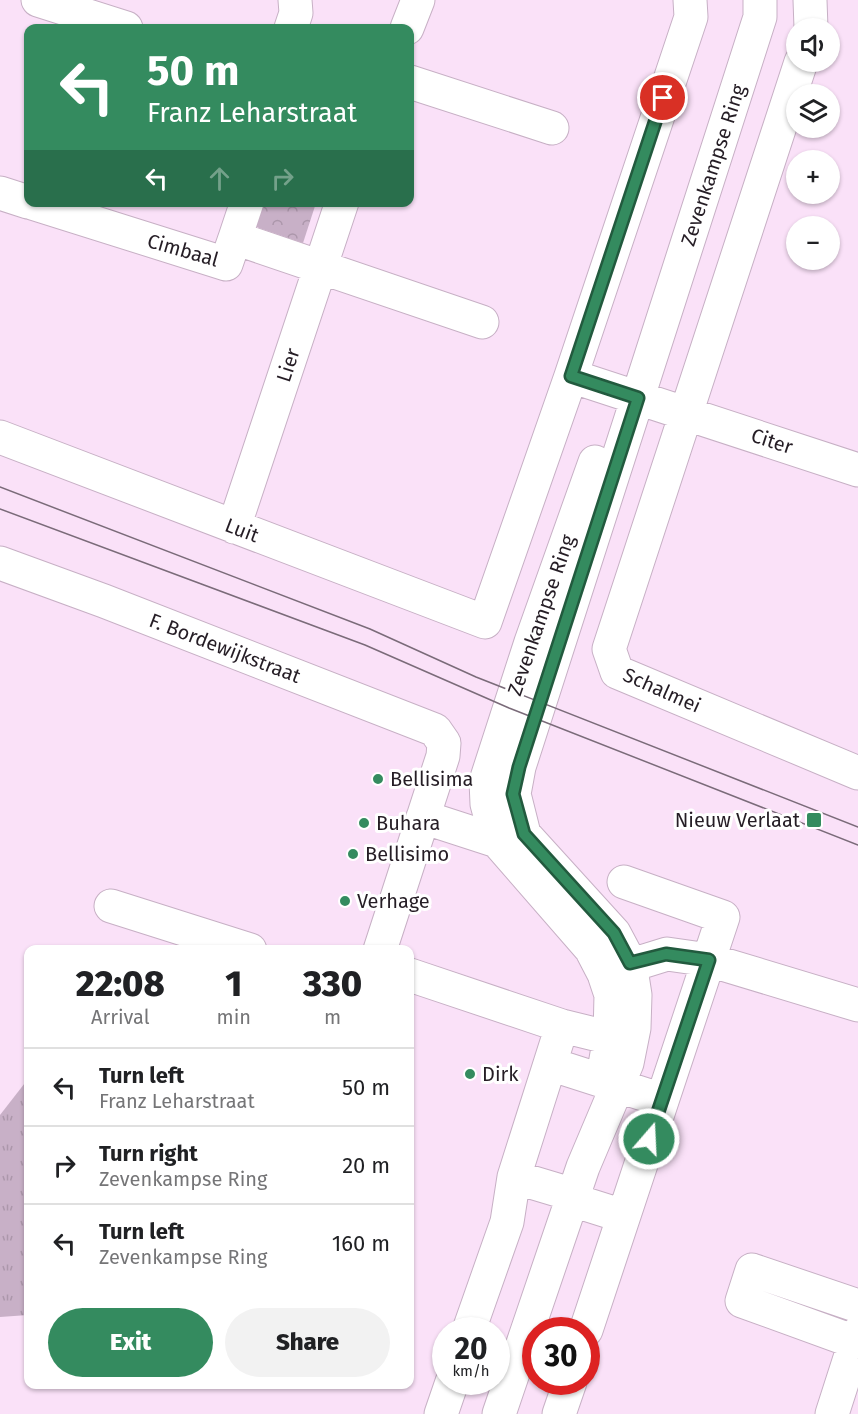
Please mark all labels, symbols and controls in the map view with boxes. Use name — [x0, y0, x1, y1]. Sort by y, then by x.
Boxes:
map controls — [786, 18, 840, 270]
button: sound — [786, 18, 840, 72]
text: 50 m — [147, 46, 240, 96]
icon: left — [48, 48, 126, 126]
pin — [637, 72, 688, 123]
icon: arrive — [646, 81, 679, 114]
street label: Zevenkampse Ring — [676, 81, 751, 249]
button: layers — [786, 84, 840, 138]
text: Franz Leharstraat — [147, 97, 357, 129]
button: + — [786, 150, 840, 204]
icon: left — [140, 162, 173, 195]
icon: ahead — [203, 162, 236, 195]
icon: right — [266, 162, 299, 195]
button: − — [786, 216, 840, 270]
street label: Cimbaal — [145, 228, 222, 272]
street label: Lier — [271, 345, 305, 385]
street label: Citer — [748, 423, 796, 459]
street label: Luit — [222, 513, 263, 548]
street label: Zevenkampse Ring — [502, 531, 580, 699]
street label: F. Bordewijkstraat — [146, 608, 305, 688]
street label: Schalmei — [619, 662, 705, 718]
place label: Bellisima — [390, 767, 473, 791]
marker: Bellisima — [371, 772, 385, 786]
place label: Nieuw Verlaat — [675, 808, 801, 832]
place label: Buhara — [376, 811, 440, 835]
marker: Nieuw Verlaat — [805, 811, 823, 829]
marker: Buhara — [357, 816, 371, 830]
place label: Bellisimo — [365, 842, 449, 866]
marker: Bellisimo — [346, 847, 360, 861]
place label: Verhage — [357, 889, 430, 913]
marker: Verhage — [338, 894, 352, 908]
text: 22:08 — [76, 962, 165, 1006]
text: 1 — [225, 962, 242, 1006]
text: 330 — [303, 962, 362, 1006]
text: Arrival — [91, 1005, 150, 1029]
text: min — [217, 1005, 251, 1029]
text: m — [324, 1005, 341, 1029]
text: Turn left — [99, 1062, 184, 1089]
place label: Dirk — [482, 1062, 519, 1086]
marker: Dirk — [463, 1067, 477, 1081]
icon: left — [48, 1071, 81, 1104]
text: 50 m — [342, 1074, 390, 1101]
text: Franz Leharstraat — [99, 1089, 255, 1113]
position arrow — [617, 1107, 681, 1171]
text: Turn right — [99, 1140, 198, 1167]
icon: right — [48, 1149, 81, 1182]
text: 20 m — [342, 1152, 390, 1179]
text: Zevenkampse Ring — [99, 1167, 267, 1191]
text: Turn left — [99, 1218, 184, 1245]
icon: left — [48, 1227, 81, 1260]
text: 160 m — [332, 1230, 390, 1257]
text: Zevenkampse Ring — [99, 1245, 267, 1269]
button: Exit — [48, 1308, 213, 1377]
button: Share — [225, 1308, 390, 1377]
speed limit sign: 30 — [522, 1317, 600, 1395]
text: 20 — [454, 1331, 488, 1367]
text: km/h — [452, 1362, 490, 1380]

